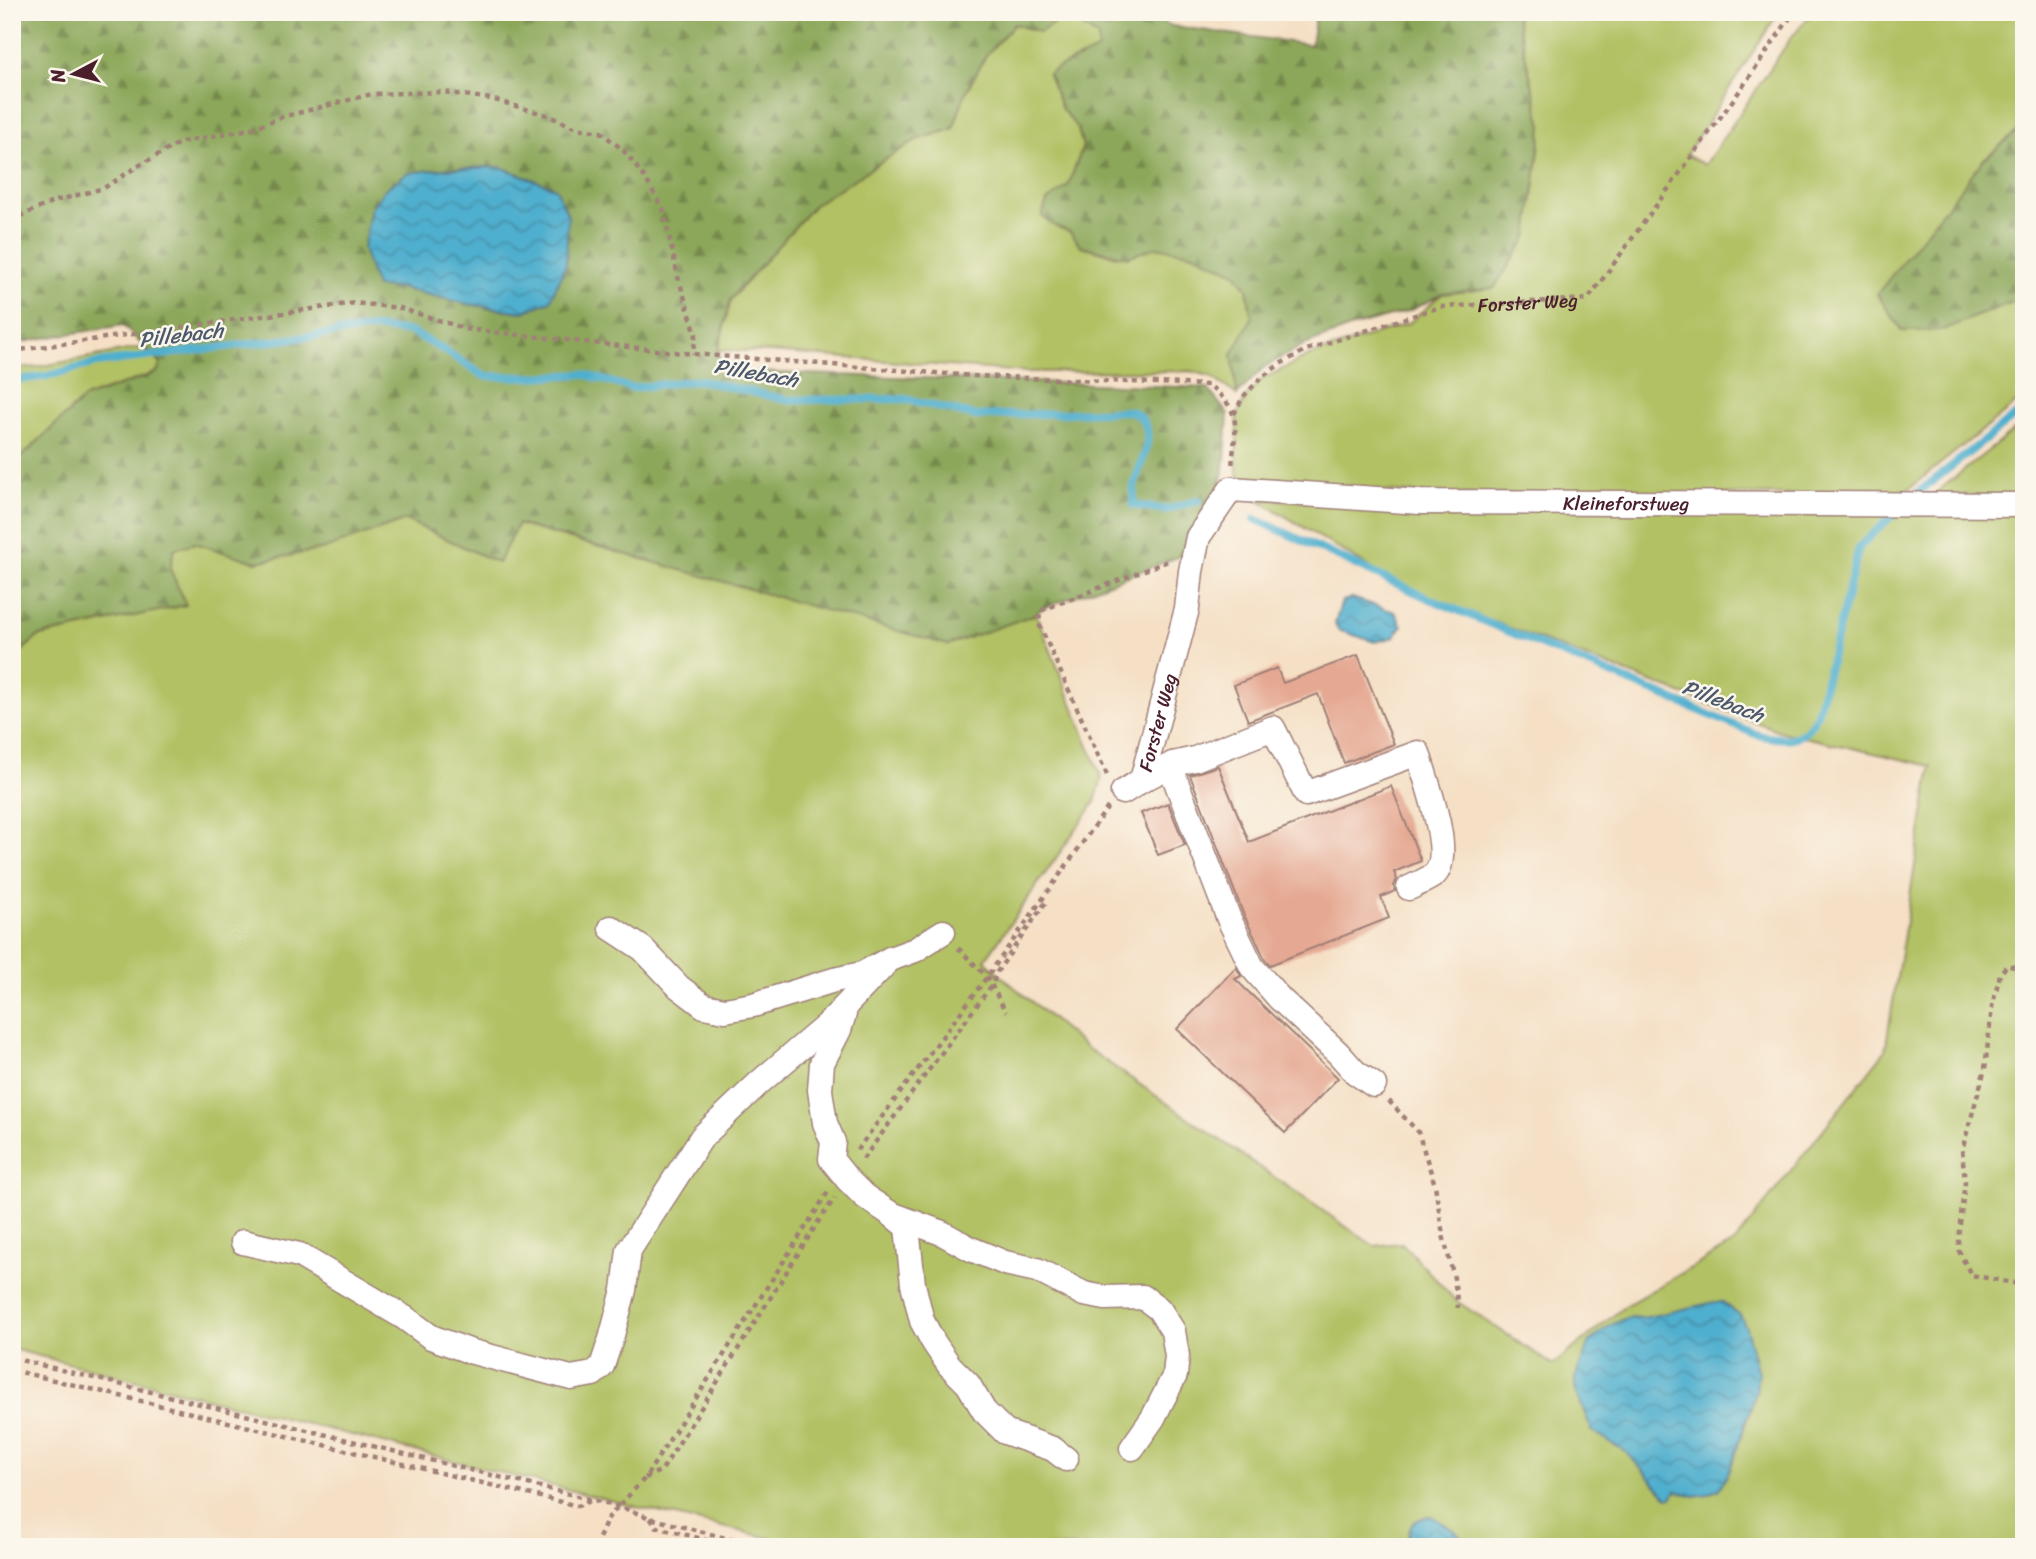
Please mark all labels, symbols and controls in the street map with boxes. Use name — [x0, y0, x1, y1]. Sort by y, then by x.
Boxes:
north arrow — [38, 38, 108, 108]
text: N — [40, 67, 75, 86]
street label: Forster Weg — [1477, 284, 1579, 322]
water label: Pillebach — [137, 311, 227, 359]
water label: Pillebach — [711, 347, 803, 399]
street label: Kleineforstweg — [1563, 487, 1690, 520]
water label: Pillebach — [1677, 668, 1771, 735]
street label: Forster Weg — [1129, 670, 1186, 775]

